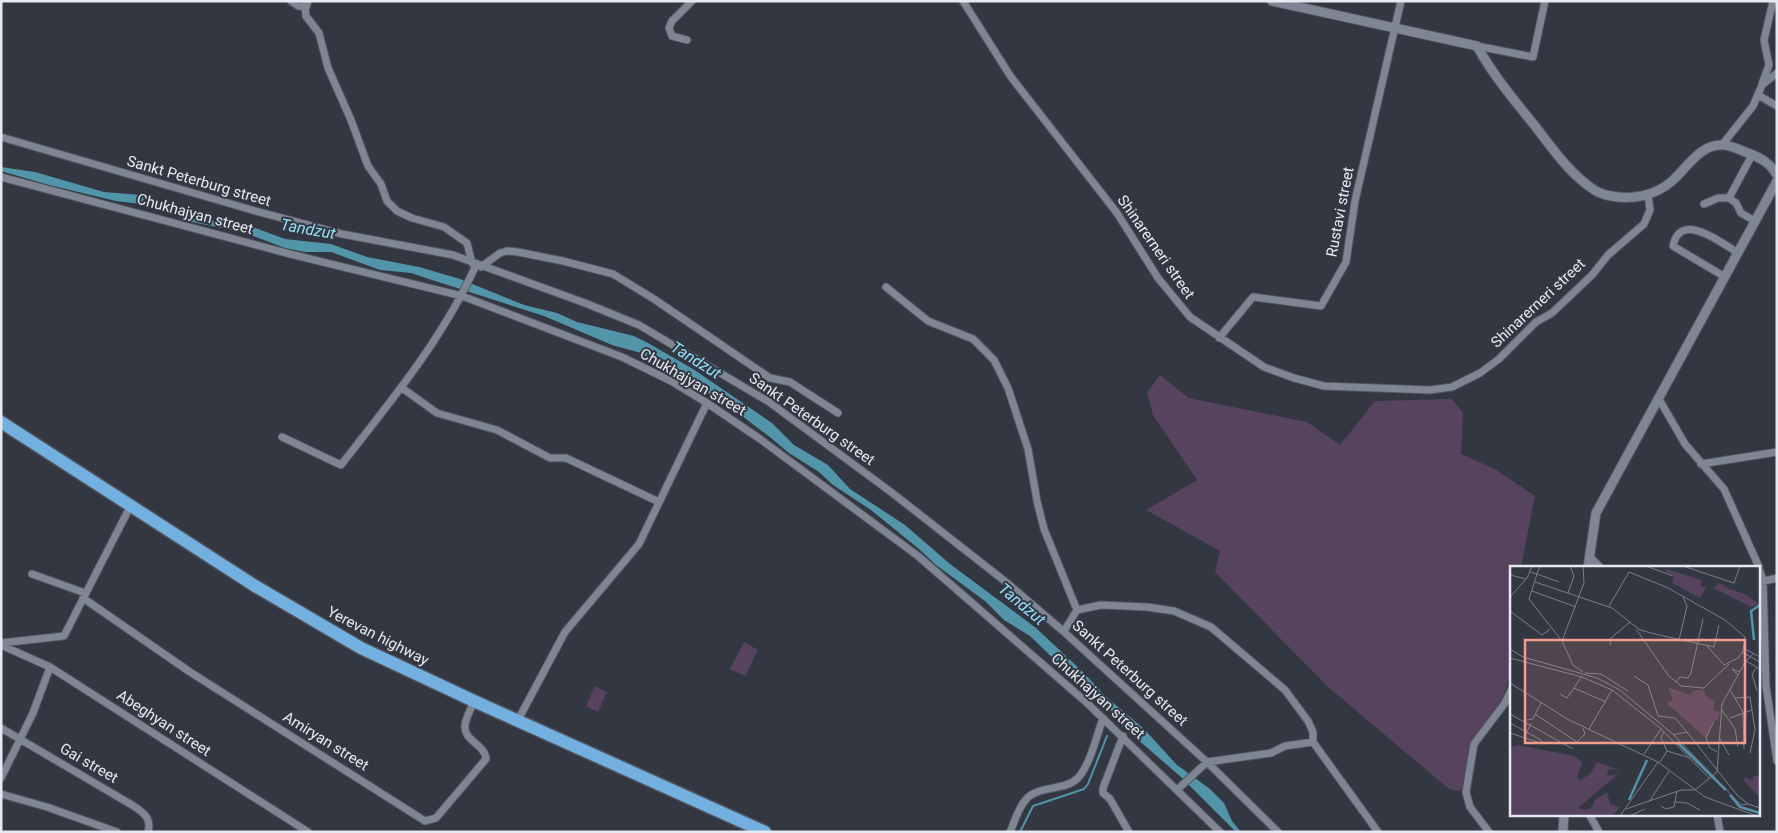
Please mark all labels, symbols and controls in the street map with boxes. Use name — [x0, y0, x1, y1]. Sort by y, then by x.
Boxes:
street label: Sankt Peterburg street — [125, 152, 273, 210]
street label: Rustavi street — [1322, 165, 1358, 259]
street label: Chukhajyan street — [135, 190, 255, 238]
street label: Shinarerneri street — [1114, 192, 1199, 302]
water label: Tandzut — [279, 215, 338, 243]
street label: Shinarerneri street — [1487, 255, 1589, 351]
water label: Tandzut — [667, 337, 725, 383]
street label: Chukhajyan street — [637, 344, 749, 420]
street label: Sankt Peterburg street — [746, 369, 878, 469]
inset map — [1510, 566, 1760, 816]
water label: Tandzut — [995, 579, 1050, 630]
street label: Yerevan highway — [324, 603, 432, 669]
street label: Sankt Peterburg street — [1069, 616, 1191, 730]
street label: Chukhajyan street — [1048, 649, 1148, 743]
street label: Abeghyan street — [114, 686, 214, 760]
street label: Amiryan street — [280, 708, 372, 774]
street label: Gai street — [57, 739, 121, 787]

